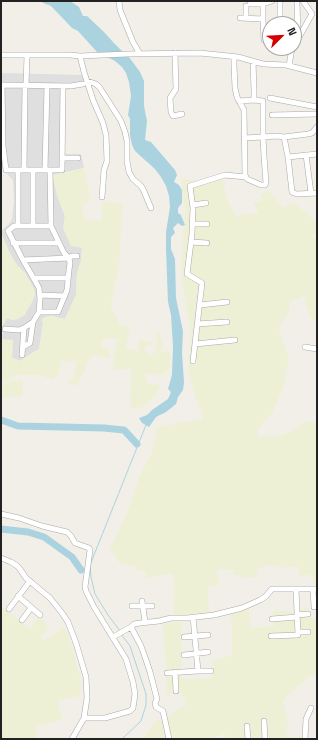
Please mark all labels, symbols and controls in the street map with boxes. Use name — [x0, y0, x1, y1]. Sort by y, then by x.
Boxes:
north arrow — [262, 16, 302, 56]
text: N — [284, 25, 300, 38]

